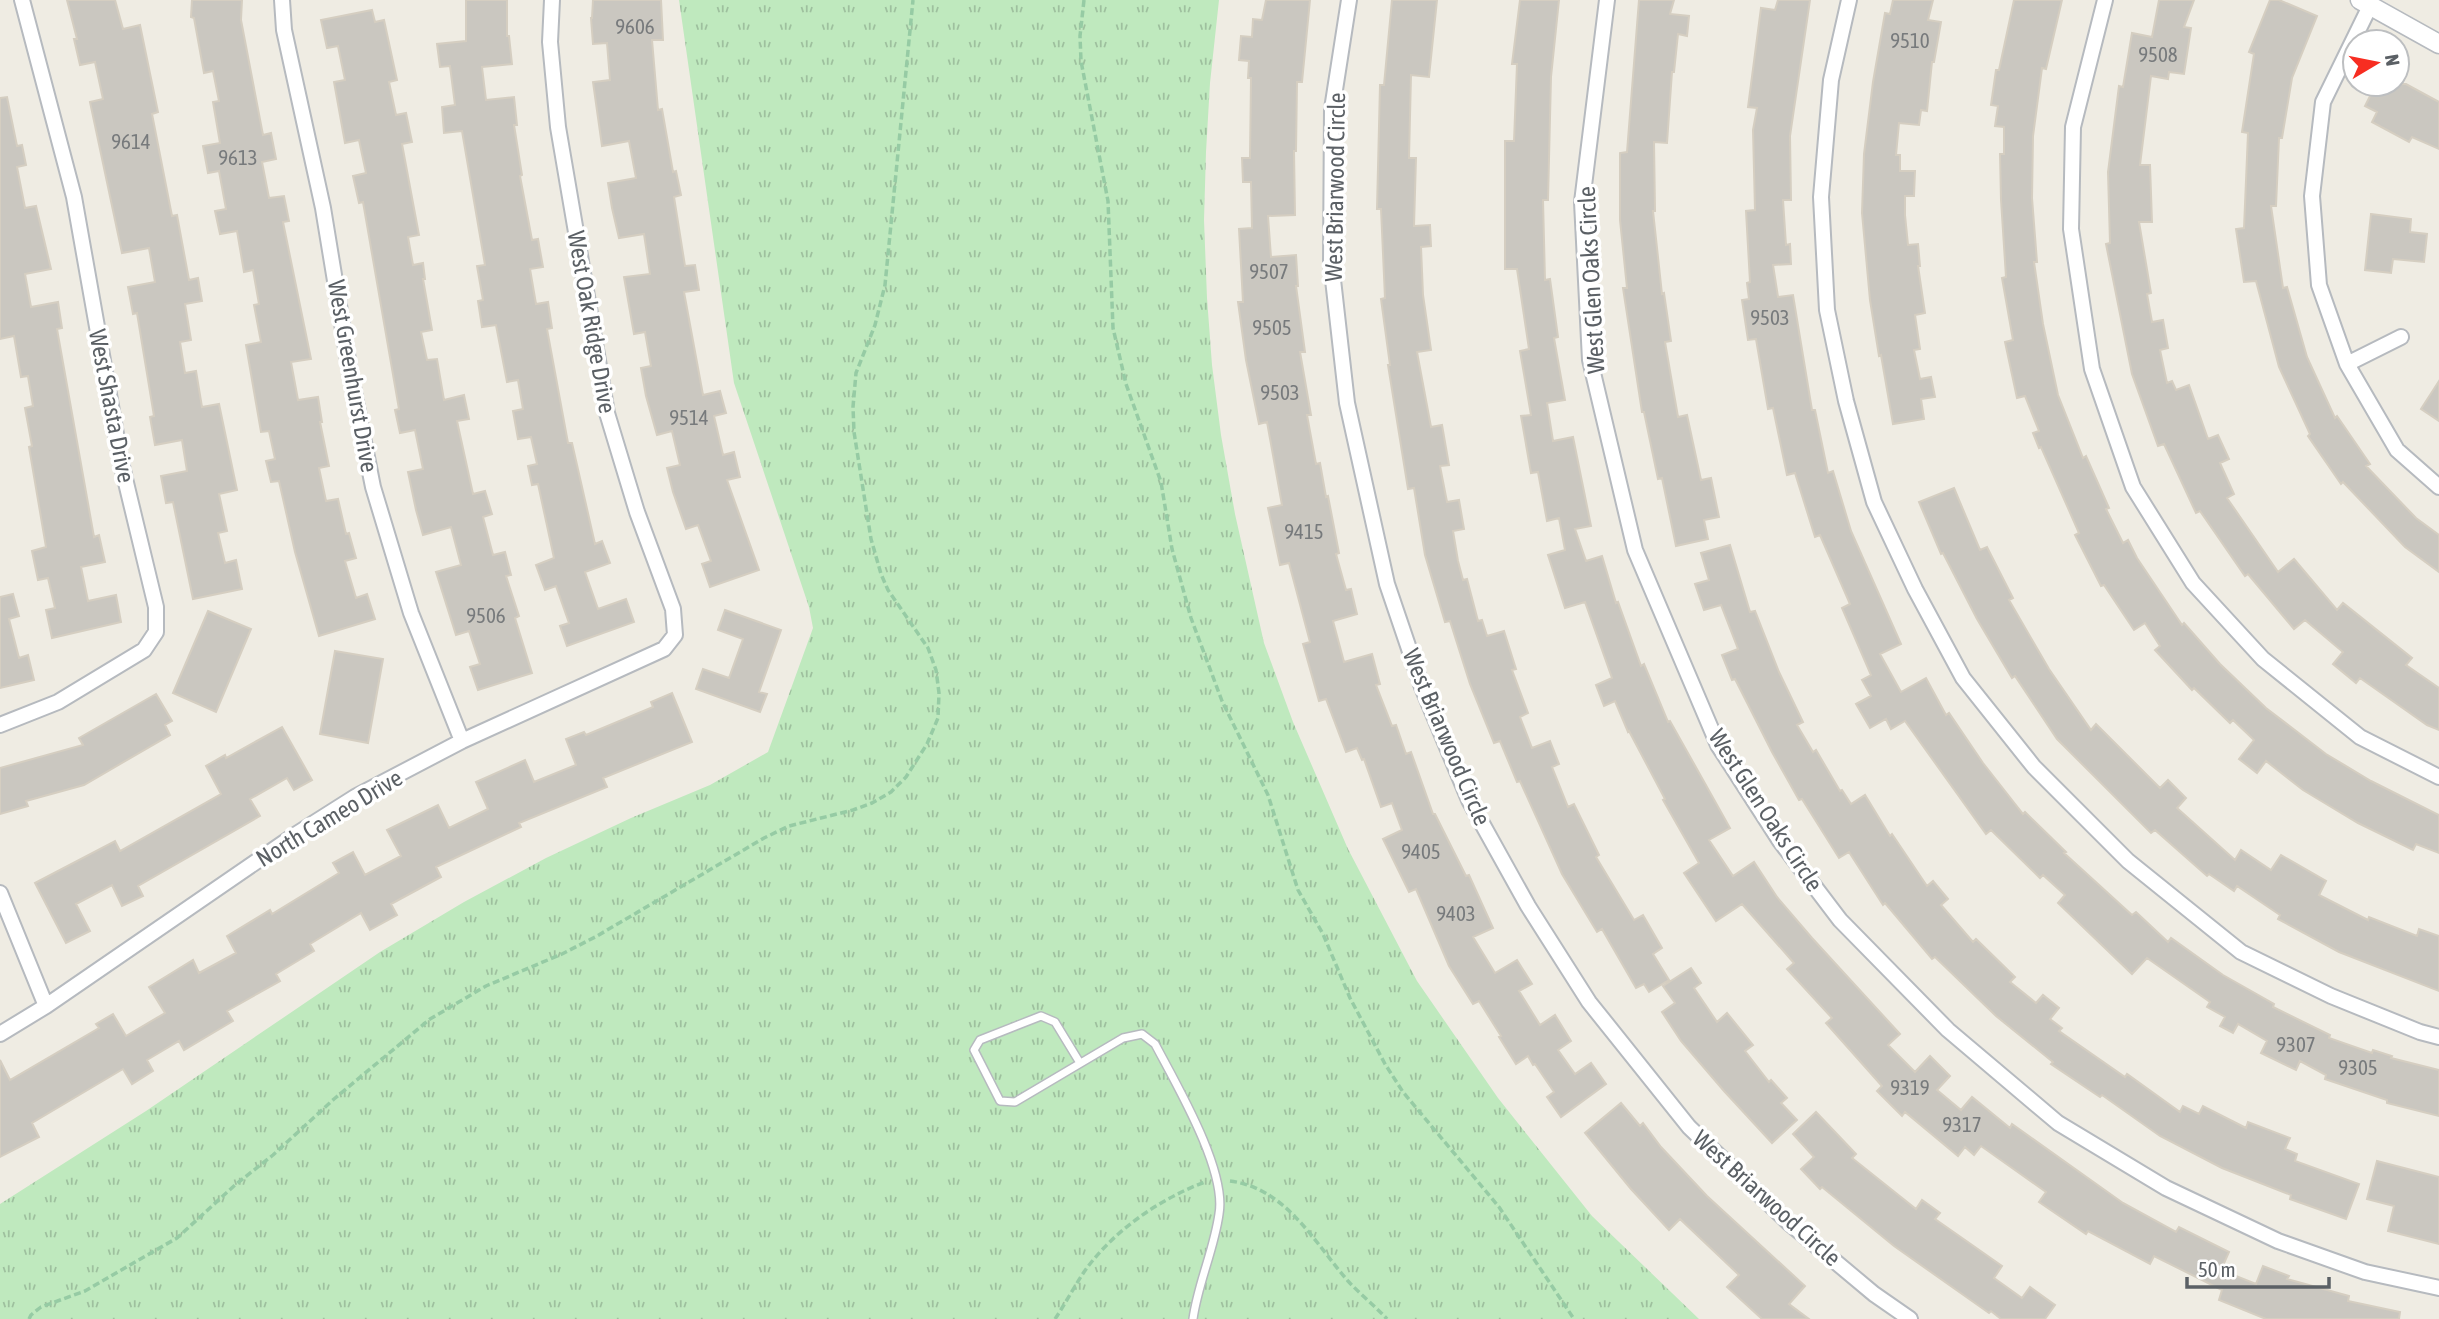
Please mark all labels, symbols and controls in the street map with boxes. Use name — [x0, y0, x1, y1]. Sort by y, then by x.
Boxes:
house number: 9606 — [615, 14, 655, 38]
house number: 9510 — [1890, 28, 1930, 52]
north arrow — [2341, 28, 2411, 98]
house number: 9508 — [2138, 42, 2178, 66]
text: N — [2381, 53, 2405, 67]
street label: West Briarwood Circle — [1320, 92, 1350, 282]
house number: 9614 — [111, 129, 151, 153]
house number: 9613 — [218, 145, 258, 169]
street label: West Glen Oaks Circle — [1573, 186, 1609, 374]
street label: West Oak Ridge Drive — [563, 229, 621, 415]
house number: 9507 — [1249, 259, 1289, 283]
street label: West Greenhurst Drive — [323, 278, 383, 474]
house number: 9503 — [1750, 305, 1790, 329]
house number: 9505 — [1252, 315, 1292, 339]
street label: West Shasta Drive — [84, 327, 140, 485]
house number: 9503 — [1260, 380, 1300, 404]
house number: 9514 — [669, 405, 709, 429]
house number: 9415 — [1284, 519, 1324, 543]
house number: 9506 — [466, 603, 506, 627]
street label: West Briarwood Circle — [1398, 645, 1496, 829]
street label: West Glen Oaks Circle — [1704, 724, 1828, 896]
street label: North Cameo Drive — [251, 764, 407, 872]
house number: 9405 — [1401, 839, 1441, 863]
house number: 9403 — [1436, 901, 1476, 925]
house number: 9307 — [2276, 1032, 2316, 1056]
house number: 9305 — [2338, 1055, 2378, 1079]
house number: 9319 — [1890, 1075, 1930, 1099]
house number: 9317 — [1942, 1112, 1982, 1136]
street label: West Briarwood Circle — [1688, 1125, 1846, 1271]
scale bar — [2187, 1246, 2329, 1290]
text: 50 m — [2198, 1257, 2236, 1281]

